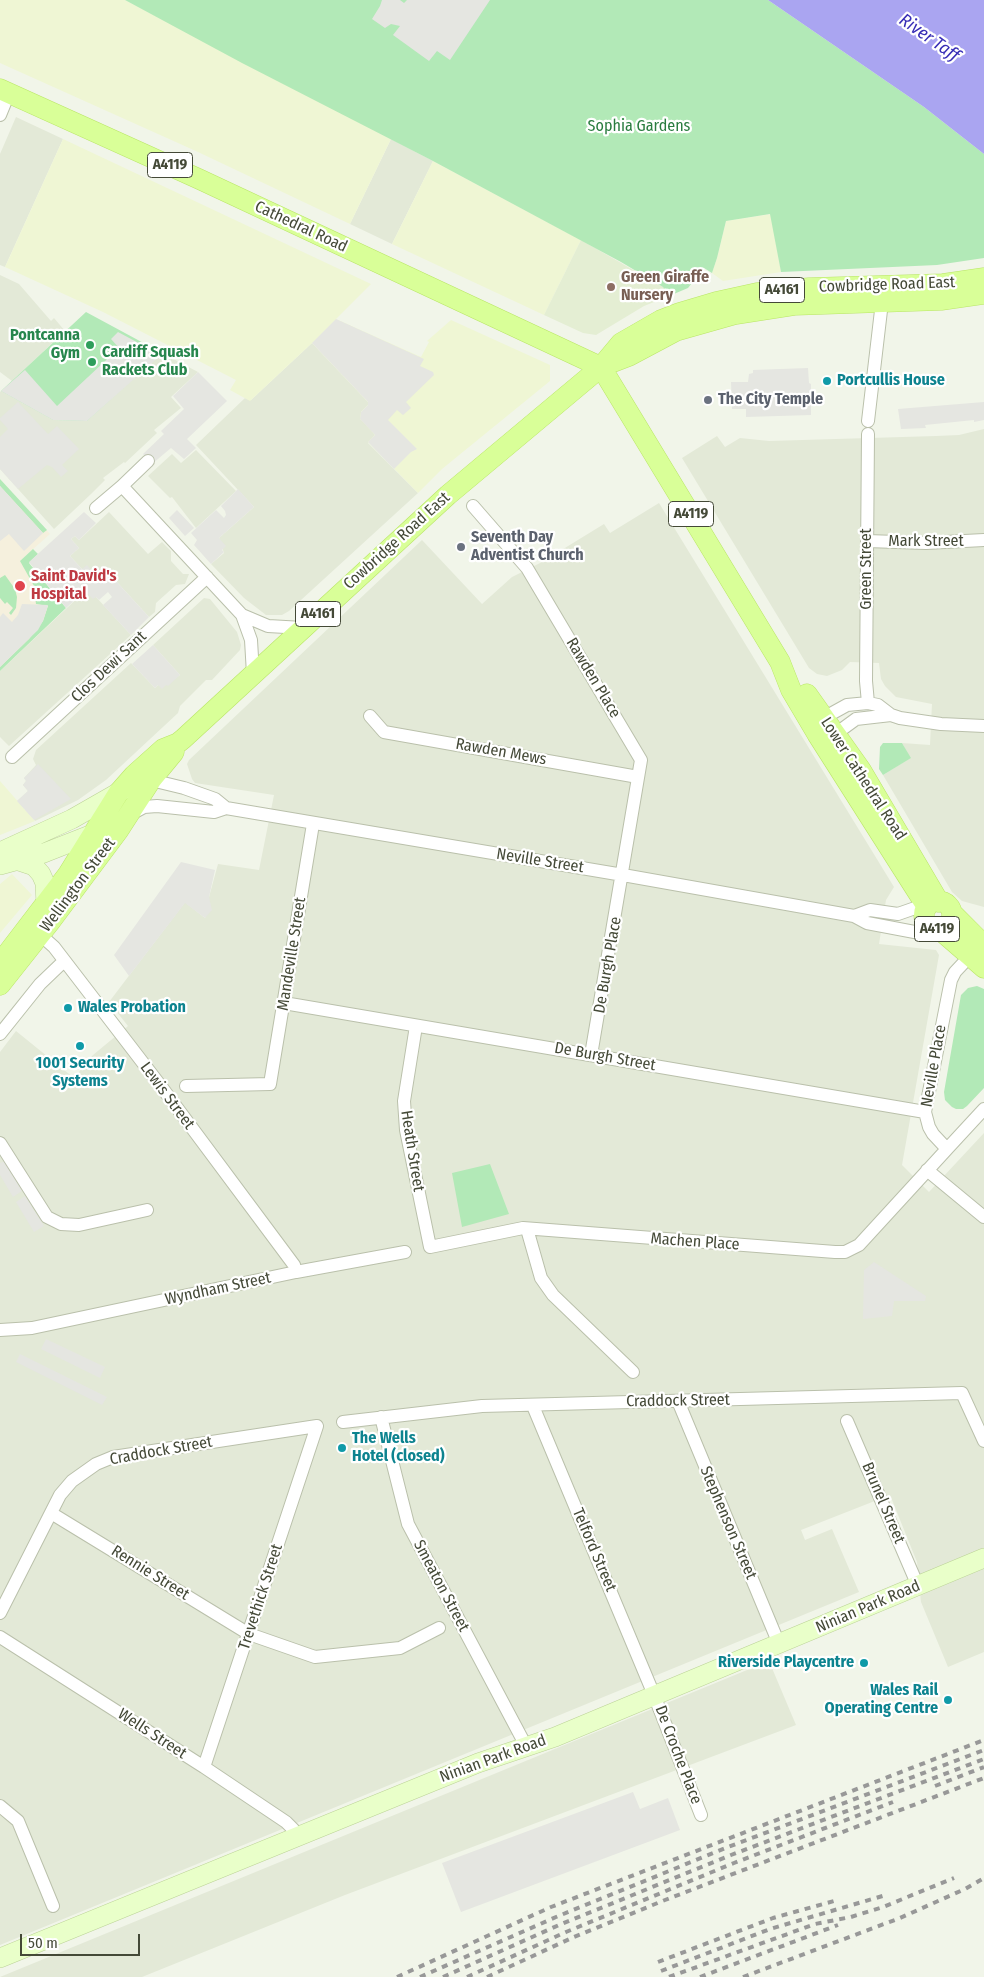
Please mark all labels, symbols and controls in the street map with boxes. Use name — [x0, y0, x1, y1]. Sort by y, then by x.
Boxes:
water label: River Taff — [895, 10, 963, 66]
park label: Sophia Gardens — [588, 117, 690, 137]
road number: A4119 — [148, 152, 192, 178]
street label: Cathedral Road — [252, 197, 350, 257]
place label: Green Giraffe Nursery — [621, 268, 709, 306]
street label: Cowbridge Road East — [819, 273, 955, 297]
road number: A4161 — [760, 278, 804, 302]
marker: Green Giraffe Nursery — [605, 281, 617, 293]
place label: Pontcanna Gym — [10, 326, 80, 364]
marker: Pontcanna Gym — [84, 339, 96, 351]
place label: Cardiff Squash Rackets Club — [102, 343, 199, 381]
marker: Cardiff Squash Rackets Club — [86, 356, 98, 368]
place label: Portcullis House — [837, 371, 945, 391]
marker: Portcullis House — [821, 375, 833, 387]
place label: The City Temple — [718, 390, 823, 410]
marker: The City Temple — [702, 394, 714, 406]
street label: Cowbridge Road East — [340, 488, 454, 594]
road number: A4119 — [668, 502, 714, 526]
place label: Seventh Day Adventist Church — [471, 528, 584, 566]
street label: Green Street — [857, 528, 877, 610]
street label: Mark Street — [888, 532, 964, 552]
marker: Seventh Day Adventist Church — [455, 541, 467, 553]
place label: Saint David's Hospital — [31, 567, 117, 605]
marker: Saint David's Hospital — [13, 579, 27, 593]
road number: A4161 — [296, 602, 340, 626]
street label: Clos Dewi Sant — [67, 627, 151, 707]
street label: Rawden Place — [562, 634, 624, 722]
street label: Lower Cathedral Road — [816, 714, 910, 844]
street label: Rawden Mews — [454, 735, 548, 769]
street label: Wellington Street — [36, 834, 120, 936]
street label: Neville Street — [495, 845, 585, 877]
street label: Mandeville Street — [274, 896, 310, 1012]
street label: De Burgh Place — [590, 915, 626, 1015]
road number: A4119 — [914, 916, 960, 942]
place label: Wales Probation — [78, 998, 186, 1018]
marker: Wales Probation — [62, 1002, 74, 1014]
street label: Neville Place — [917, 1023, 951, 1109]
street label: De Burgh Street — [553, 1039, 657, 1075]
marker: 1001 Security Systems — [74, 1040, 86, 1052]
place label: 1001 Security Systems — [36, 1054, 124, 1092]
street label: Lewis Street — [136, 1059, 198, 1133]
street label: Heath Street — [396, 1109, 428, 1193]
street label: Machen Place — [650, 1229, 740, 1255]
street label: Wyndham Street — [163, 1268, 273, 1310]
street label: Craddock Street — [626, 1390, 730, 1412]
place label: The Wells Hotel (closed) — [352, 1429, 445, 1467]
street label: Craddock Street — [108, 1433, 214, 1469]
marker: The Wells Hotel (closed) — [336, 1442, 348, 1454]
street label: Brunel Street — [857, 1459, 909, 1547]
street label: Stephenson Street — [696, 1464, 760, 1582]
street label: Telford Street — [568, 1505, 620, 1595]
street label: Smeaton Street — [409, 1537, 473, 1635]
street label: Rennie Street — [107, 1541, 193, 1605]
street label: Trevethick Street — [235, 1542, 287, 1652]
street label: Ninian Park Road — [813, 1576, 923, 1638]
place label: Riverside Playcentre — [718, 1653, 854, 1673]
marker: Riverside Playcentre — [858, 1657, 870, 1669]
place label: Wales Rail Operating Centre — [825, 1681, 938, 1719]
marker: Wales Rail Operating Centre — [942, 1694, 954, 1706]
street label: De Croche Place — [650, 1703, 706, 1807]
street label: Wells Street — [114, 1705, 190, 1763]
street label: Ninian Park Road — [437, 1731, 549, 1787]
scale bar — [22, 1924, 142, 1956]
text: 50 m — [28, 1934, 58, 1952]

